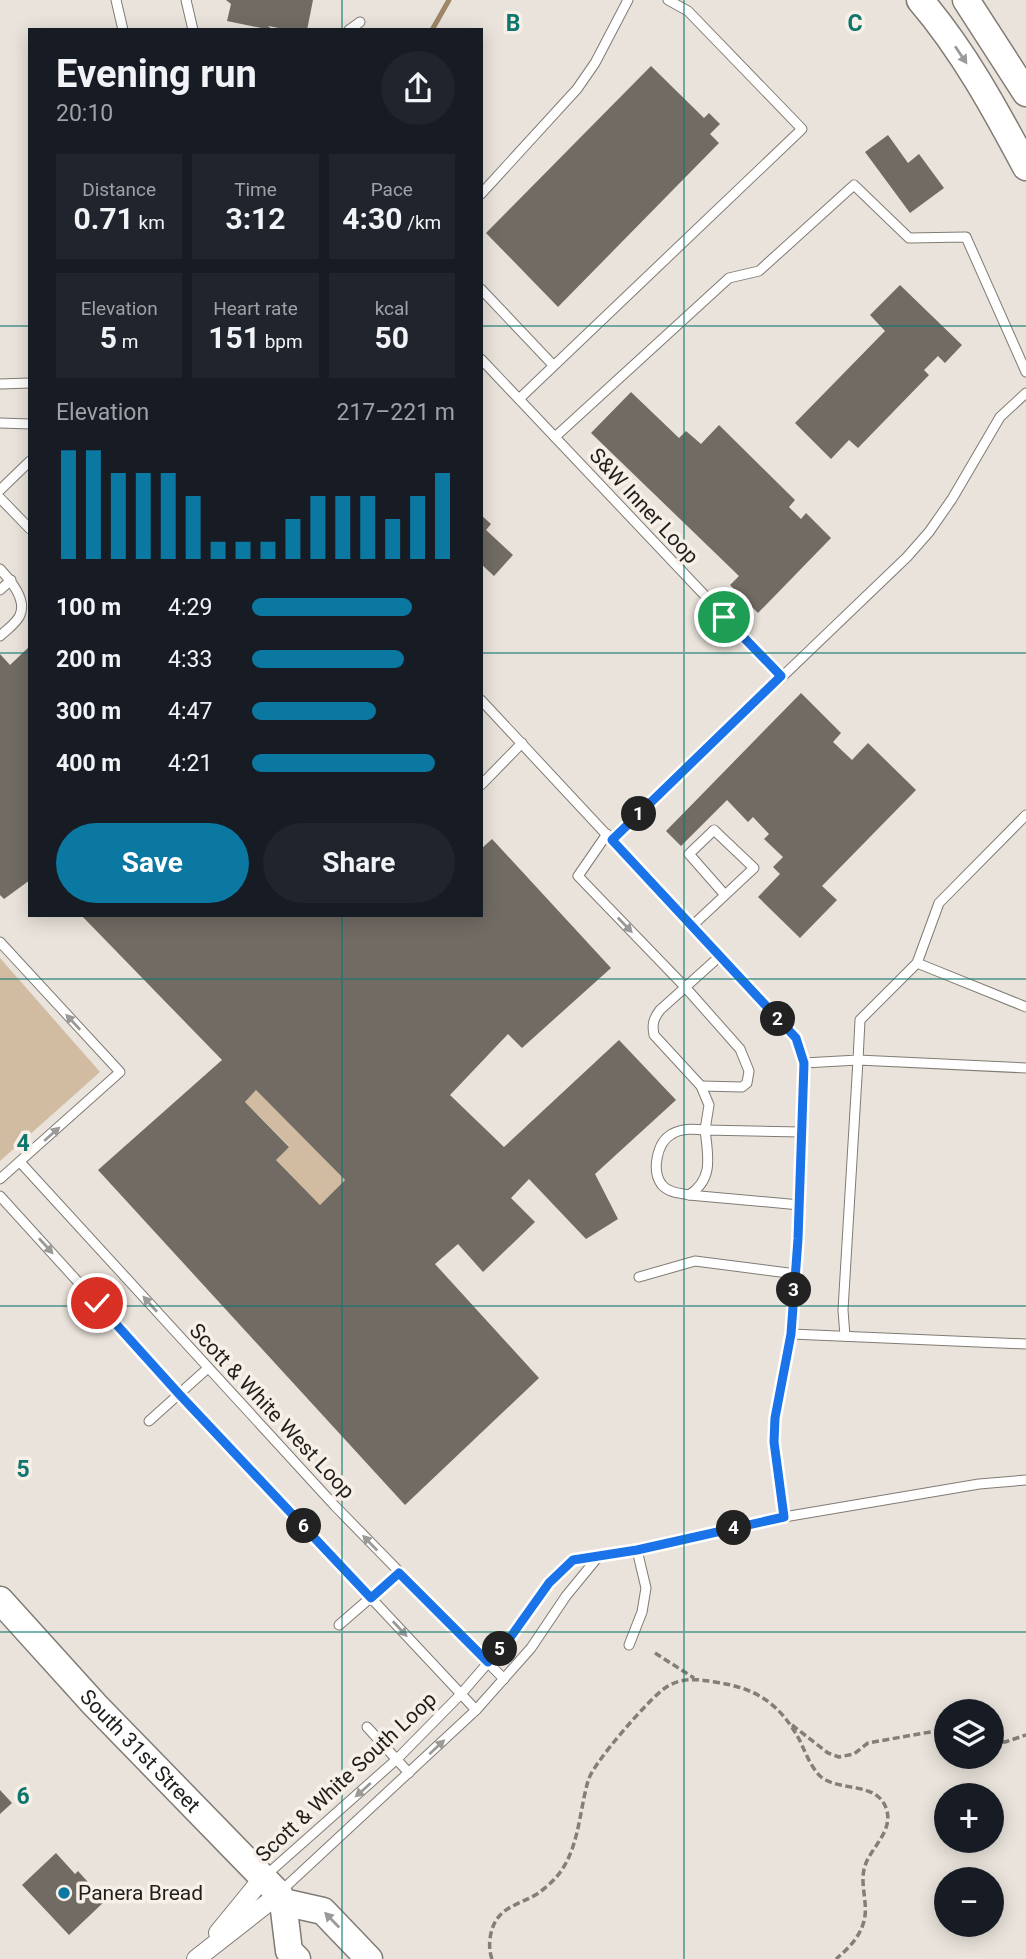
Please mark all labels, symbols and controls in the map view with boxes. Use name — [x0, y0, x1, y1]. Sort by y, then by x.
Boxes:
text: B — [506, 10, 520, 37]
text: C — [847, 10, 863, 37]
one-way arrow — [954, 46, 968, 64]
button: share — [381, 51, 455, 125]
text: Evening run — [56, 52, 257, 96]
text: 20:10 — [56, 100, 113, 127]
text: Distance — [82, 178, 156, 201]
text: Time — [234, 178, 277, 201]
text: Pace — [371, 178, 413, 201]
text: 0.71 — [73, 201, 134, 236]
text: 3:12 — [225, 201, 286, 236]
text: 4:30 — [342, 201, 402, 236]
text: km — [134, 211, 165, 234]
text: /km — [402, 211, 441, 234]
text: Elevation — [81, 297, 158, 320]
text: Heart rate — [213, 297, 298, 320]
text: kcal — [375, 297, 409, 320]
text: 5 — [100, 320, 117, 355]
text: 151 — [208, 320, 260, 355]
text: 50 — [375, 320, 409, 355]
text: m — [117, 330, 138, 353]
text: bpm — [260, 330, 303, 353]
text: Elevation — [56, 399, 149, 426]
text: 217–221 m — [336, 399, 455, 426]
street label: S&W Inner Loop — [584, 443, 704, 569]
pin — [694, 587, 754, 647]
text: 100 m — [56, 594, 121, 621]
text: 4:29 — [168, 594, 212, 621]
icon: arrive — [705, 598, 743, 636]
text: 200 m — [56, 646, 121, 673]
text: 4:33 — [168, 646, 212, 673]
text: 300 m — [56, 698, 121, 725]
text: 4:47 — [168, 698, 212, 725]
text: 400 m — [56, 750, 121, 777]
text: 4:21 — [168, 750, 212, 777]
pin: 1 — [622, 796, 656, 832]
text: 1 — [633, 802, 644, 825]
button: Save — [56, 823, 249, 903]
button: Share — [263, 823, 455, 903]
one-way arrow — [616, 916, 632, 933]
pin: 2 — [760, 1002, 796, 1036]
text: 2 — [772, 1007, 783, 1030]
one-way arrow — [66, 1014, 82, 1031]
one-way arrow — [43, 1126, 61, 1142]
text: 4 — [16, 1130, 30, 1157]
one-way arrow — [38, 1237, 54, 1255]
pin: 3 — [776, 1272, 812, 1308]
pin — [67, 1273, 127, 1333]
text: 3 — [788, 1278, 799, 1301]
icon: check — [78, 1284, 116, 1322]
one-way arrow — [142, 1296, 158, 1313]
street label: Scott & White West Loop — [185, 1318, 359, 1504]
text: 5 — [16, 1456, 30, 1483]
pin: 6 — [286, 1508, 322, 1544]
pin: 4 — [716, 1510, 752, 1546]
text: 6 — [298, 1514, 309, 1537]
text: 4 — [728, 1516, 739, 1539]
one-way arrow — [363, 1535, 379, 1552]
one-way arrow — [392, 1620, 408, 1638]
pin: 5 — [482, 1632, 518, 1666]
text: 5 — [494, 1637, 505, 1660]
street label: South 31st Street — [75, 1685, 205, 1818]
street label: Scott & White South Loop — [251, 1687, 441, 1867]
map controls — [934, 1699, 1004, 1937]
button: layers — [934, 1699, 1004, 1769]
one-way arrow — [428, 1739, 445, 1756]
one-way arrow — [354, 1782, 371, 1797]
text: 6 — [16, 1783, 30, 1810]
button: + — [934, 1783, 1004, 1853]
button: − — [934, 1867, 1004, 1937]
place label: Panera Bread — [78, 1881, 203, 1905]
marker: Panera Bread — [56, 1885, 72, 1901]
one-way arrow — [325, 1912, 341, 1929]

